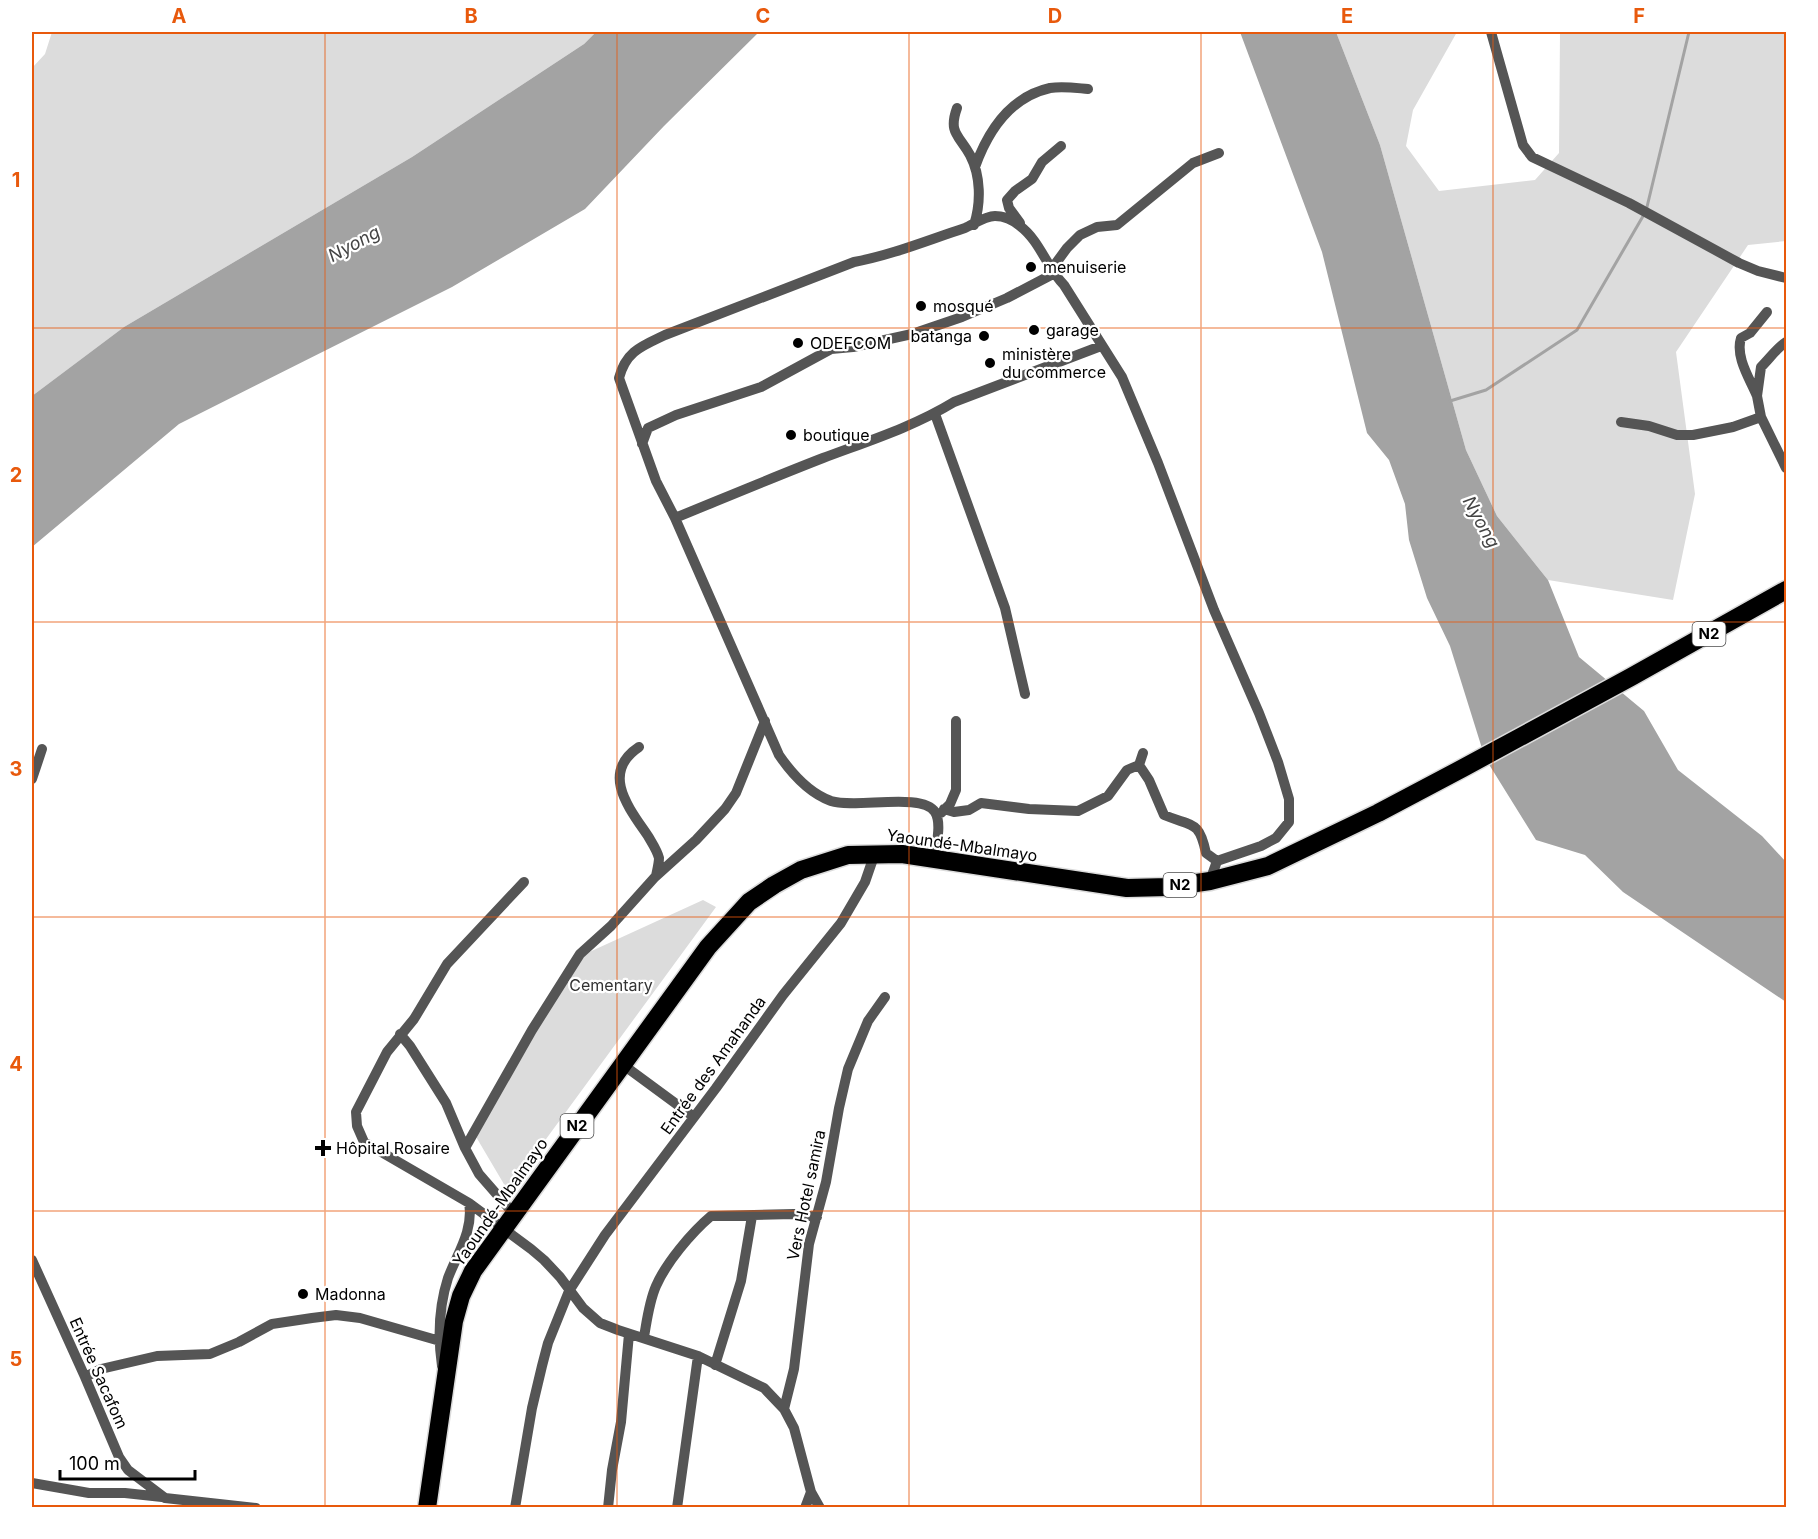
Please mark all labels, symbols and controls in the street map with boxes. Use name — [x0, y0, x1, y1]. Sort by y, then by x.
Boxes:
text: A — [172, 4, 187, 28]
text: B — [464, 4, 478, 28]
text: C — [756, 4, 770, 28]
text: D — [1048, 4, 1062, 28]
text: E — [1341, 4, 1353, 28]
text: F — [1633, 4, 1645, 28]
text: 1 — [12, 168, 20, 192]
water label: Nyong — [324, 221, 383, 266]
place label: menuiserie — [1043, 257, 1126, 277]
marker: menuiserie — [1024, 260, 1038, 274]
place label: mosqué — [933, 296, 994, 316]
marker: mosqué — [914, 299, 928, 313]
place label: garage — [1046, 320, 1099, 340]
marker: garage — [1027, 323, 1041, 337]
place label: batanga — [911, 326, 972, 346]
marker: batanga — [977, 329, 991, 343]
place label: ODEFCOM — [810, 333, 891, 353]
marker: ODEFCOM — [791, 336, 805, 350]
place label: ministère du commerce — [1002, 344, 1106, 382]
marker: ministère du commerce — [983, 356, 997, 370]
place label: boutique — [803, 425, 870, 445]
marker: boutique — [784, 428, 798, 442]
text: 2 — [10, 463, 22, 487]
water label: Nyong — [1459, 492, 1504, 551]
road number: N2 — [1692, 622, 1726, 646]
text: 3 — [10, 757, 22, 781]
street label: Yaoundé-Mbalmayo — [885, 825, 1039, 865]
road number: N2 — [1164, 873, 1196, 897]
park label: Cementary — [569, 975, 653, 995]
street label: Entrée des Amahanda — [656, 992, 770, 1138]
text: 4 — [9, 1052, 23, 1076]
road number: N2 — [560, 1114, 594, 1138]
street label: Vers Hotel samira — [782, 1128, 830, 1262]
street label: Yaoundé-Mbalmayo — [448, 1134, 552, 1270]
place label: Hôpital Rosaire — [336, 1138, 450, 1158]
marker: Hôpital Rosaire — [314, 1139, 332, 1157]
place label: Madonna — [315, 1284, 386, 1304]
marker: Madonna — [296, 1287, 310, 1301]
street label: Entrée Sacafom — [65, 1314, 133, 1432]
text: 5 — [10, 1347, 22, 1371]
scale bar — [60, 1443, 195, 1481]
text: 100 m — [69, 1453, 120, 1474]

